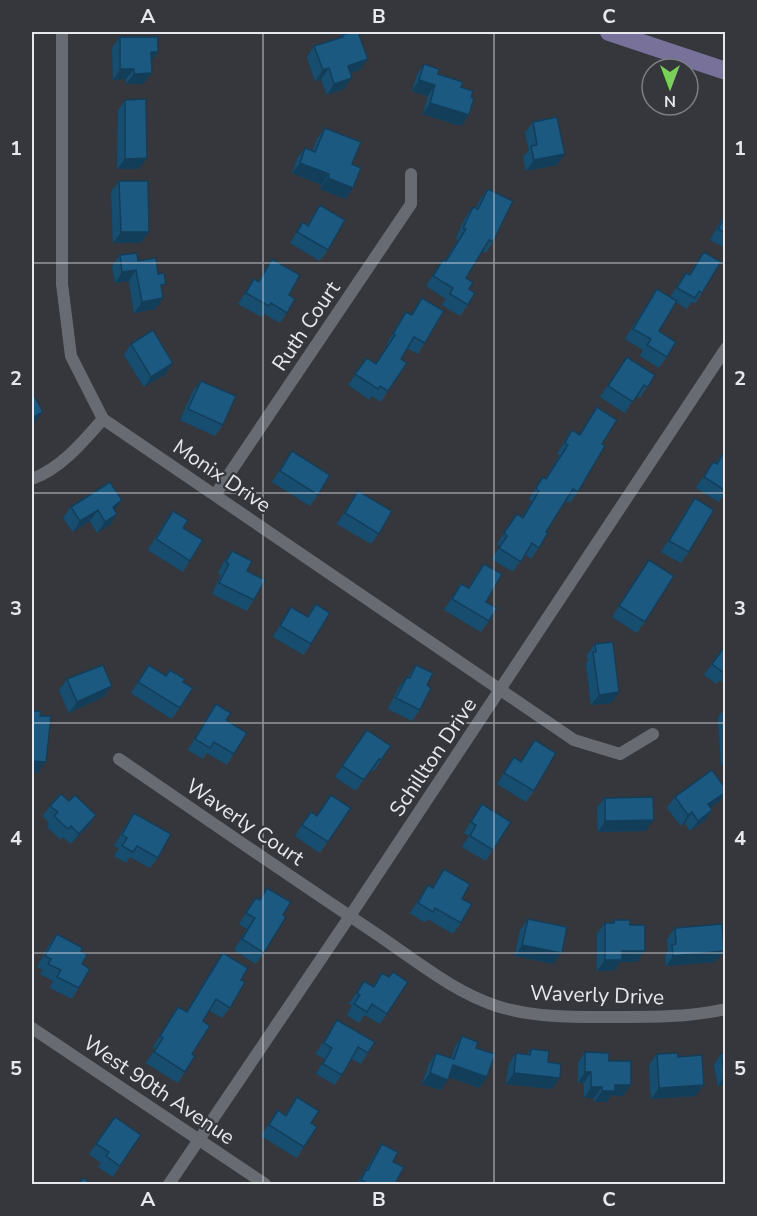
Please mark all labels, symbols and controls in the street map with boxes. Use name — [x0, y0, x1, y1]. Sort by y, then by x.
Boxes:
text: A — [141, 3, 156, 30]
text: B — [372, 3, 386, 30]
text: C — [602, 3, 616, 30]
north arrow — [640, 57, 700, 117]
text: N — [664, 90, 676, 112]
text: 1 — [10, 135, 22, 162]
text: 1 — [734, 135, 746, 162]
street label: Ruth Court — [266, 275, 347, 376]
text: 2 — [10, 365, 22, 392]
text: 2 — [734, 365, 746, 392]
street label: Monix Drive — [167, 433, 277, 519]
text: 3 — [10, 595, 22, 622]
text: 3 — [734, 595, 746, 622]
street label: Schillton Drive — [383, 692, 483, 822]
street label: Waverly Court — [180, 772, 310, 872]
text: 4 — [10, 825, 22, 852]
text: 4 — [734, 825, 746, 852]
street label: Waverly Drive — [529, 979, 665, 1011]
street label: West 90th Avenue — [78, 1029, 240, 1151]
text: 5 — [10, 1055, 22, 1082]
text: 5 — [734, 1055, 746, 1082]
text: A — [141, 1186, 156, 1213]
text: B — [372, 1186, 386, 1213]
text: C — [602, 1186, 616, 1213]

